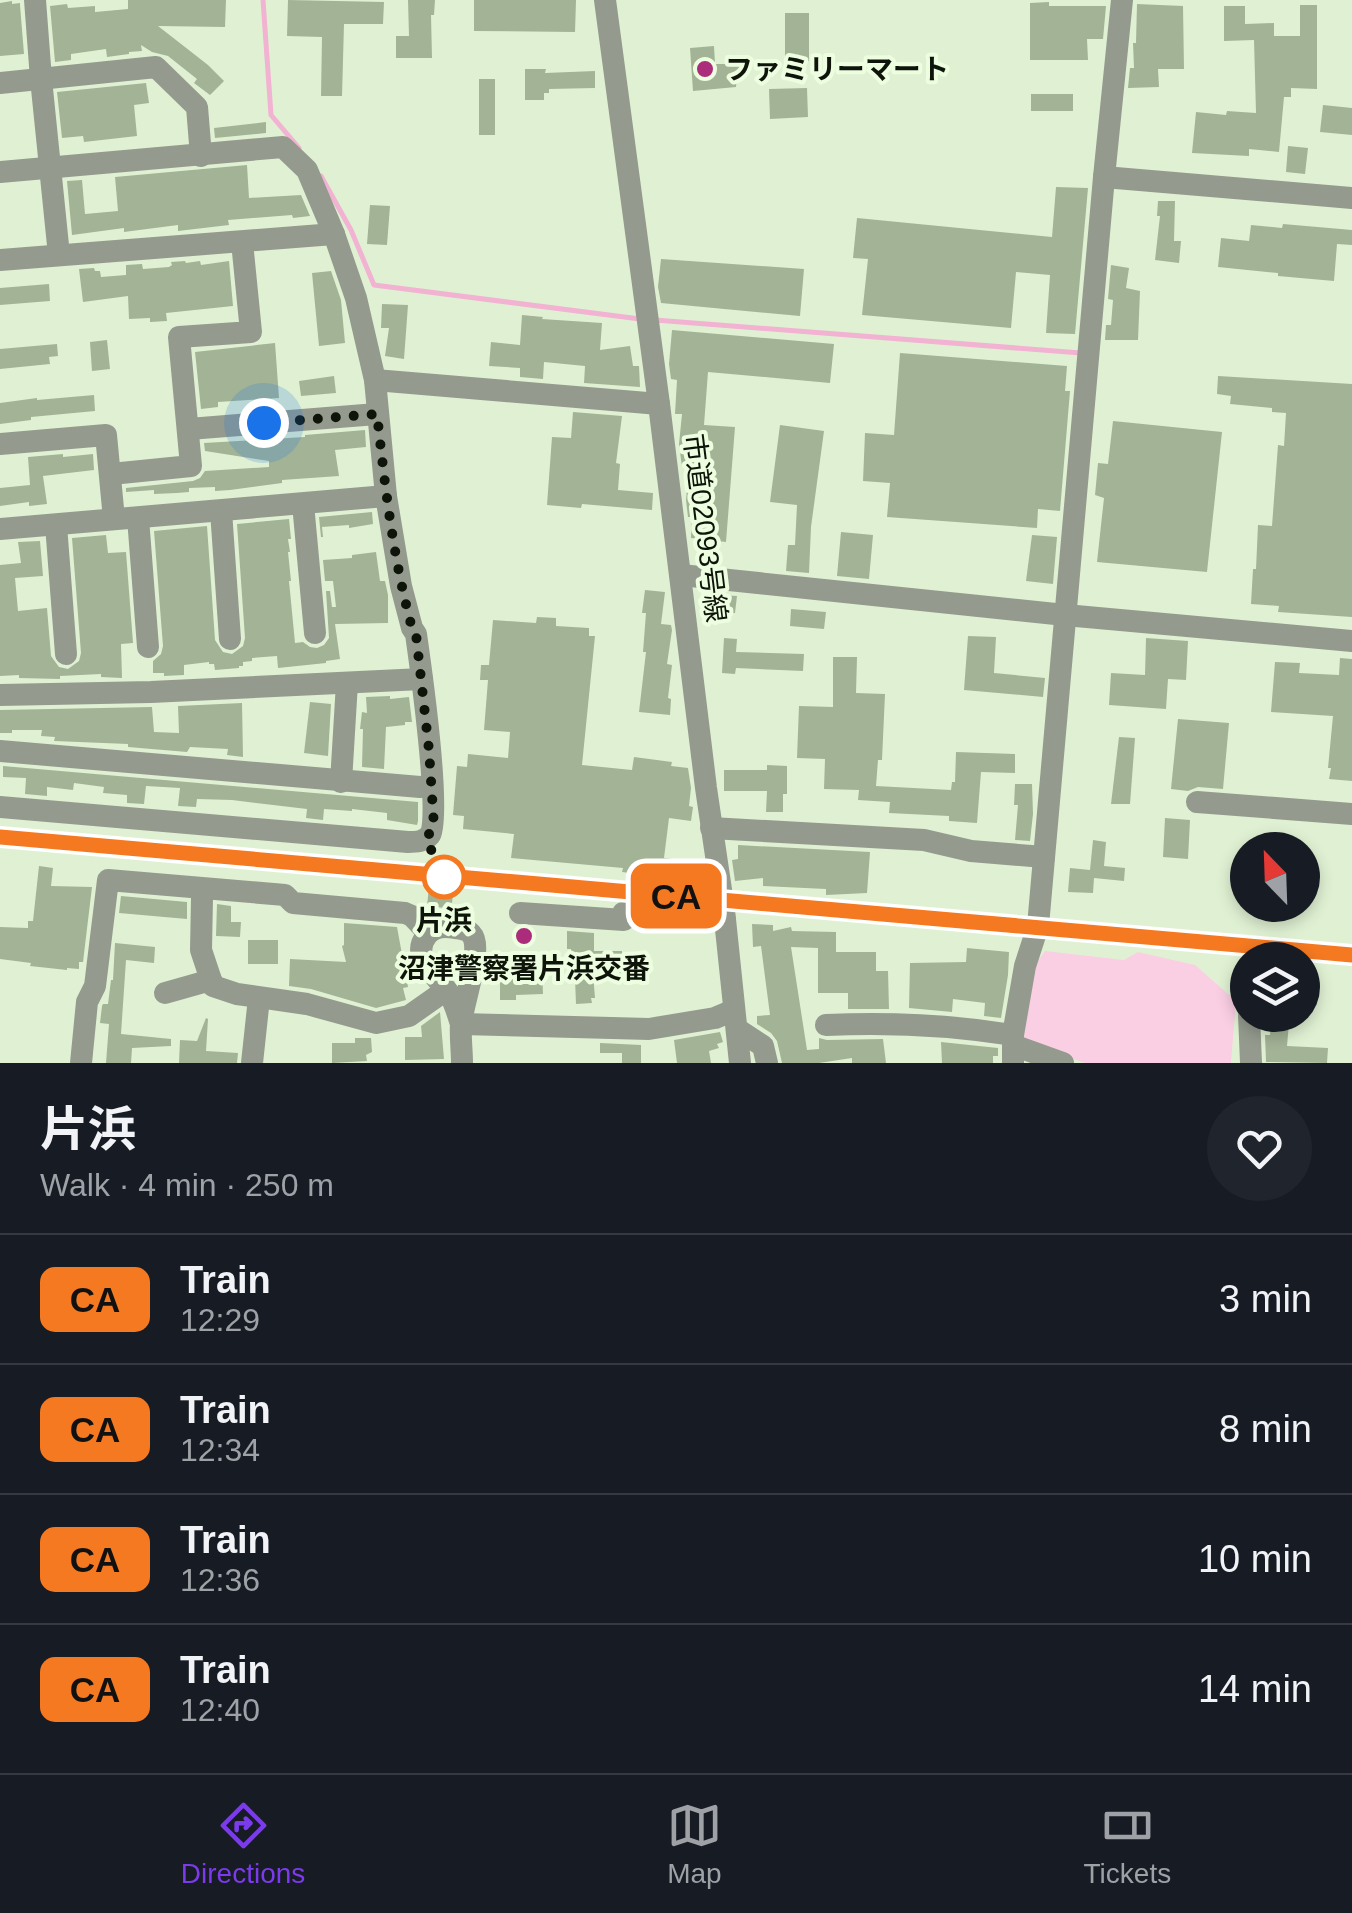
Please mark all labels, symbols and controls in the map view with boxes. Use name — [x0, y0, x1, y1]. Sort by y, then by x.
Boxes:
place label: ファミリーマート — [725, 54, 949, 85]
marker: ファミリーマート — [694, 58, 716, 80]
your location — [239, 398, 289, 448]
street label: 市道02093号線 — [678, 432, 732, 624]
north arrow — [1230, 832, 1320, 922]
map controls — [1230, 832, 1320, 1032]
marker: 片浜 — [423, 856, 465, 898]
line badge: CA — [631, 864, 721, 928]
text: CA — [651, 877, 701, 916]
place label: 片浜 — [416, 905, 472, 936]
marker: 沼津警察署片浜交番 — [513, 925, 535, 947]
button: layers — [1230, 942, 1320, 1032]
place label: 沼津警察署片浜交番 — [398, 953, 650, 984]
button: heart — [1207, 1096, 1312, 1201]
text: 片浜 — [40, 1103, 136, 1156]
text: Walk · 4 min · 250 m — [40, 1167, 334, 1203]
text: Train — [180, 1259, 271, 1301]
text: 3 min — [1219, 1278, 1312, 1320]
text: CA — [70, 1280, 120, 1319]
text: 12:29 — [180, 1302, 260, 1338]
text: Train — [180, 1389, 271, 1431]
text: 8 min — [1219, 1408, 1312, 1450]
text: CA — [70, 1410, 120, 1449]
text: 12:34 — [180, 1432, 260, 1468]
text: Train — [180, 1519, 271, 1561]
text: 10 min — [1198, 1538, 1312, 1580]
text: CA — [70, 1540, 120, 1579]
text: 12:36 — [180, 1562, 260, 1598]
text: Train — [180, 1649, 271, 1691]
text: 14 min — [1198, 1668, 1312, 1710]
text: CA — [70, 1670, 120, 1709]
text: 12:40 — [180, 1692, 260, 1728]
tab: Directions — [181, 1798, 305, 1890]
tab: Map — [667, 1798, 722, 1890]
tab: Tickets — [1084, 1798, 1171, 1890]

